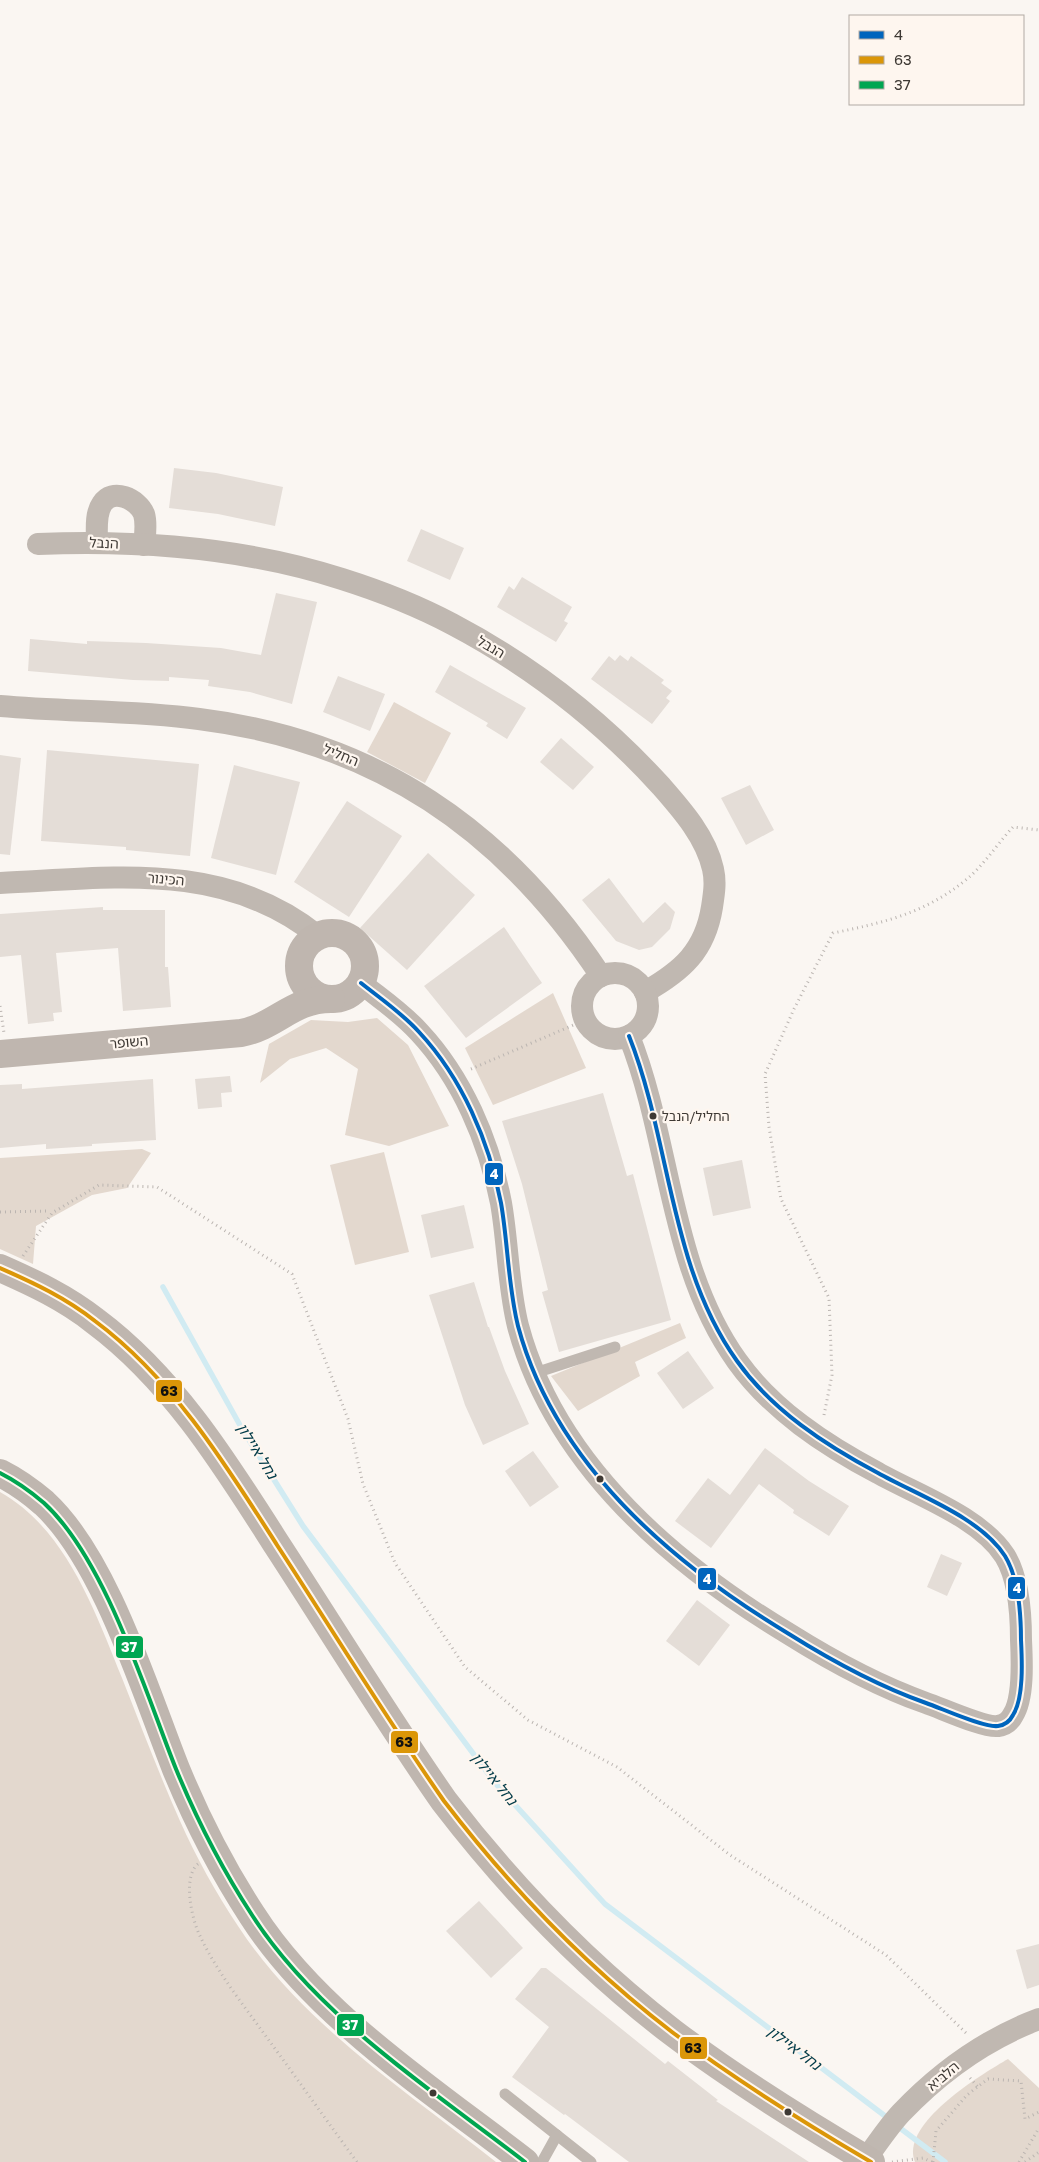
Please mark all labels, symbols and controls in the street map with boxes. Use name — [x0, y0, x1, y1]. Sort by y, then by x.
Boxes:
legend — [849, 15, 1024, 105]
text: 4 — [894, 25, 903, 43]
text: 63 — [894, 50, 912, 68]
text: 37 — [894, 75, 911, 93]
street label: הנבל — [89, 533, 119, 552]
street label: הנבל — [474, 632, 508, 661]
street label: החליל — [321, 740, 361, 769]
street label: הכינור — [147, 868, 185, 889]
street label: השופר — [109, 1031, 149, 1052]
place label: החליל/הנבל — [662, 1108, 730, 1124]
marker: החליל/הנבל — [648, 1111, 658, 1121]
line badge: 4 — [484, 1162, 504, 1186]
text: 4 — [490, 1165, 499, 1182]
line badge: 63 — [155, 1379, 183, 1403]
text: 63 — [160, 1382, 178, 1399]
water label: נחל איילון — [234, 1419, 283, 1483]
unlabelled marker — [595, 1474, 605, 1484]
line badge: 4 — [697, 1567, 717, 1591]
text: 4 — [703, 1570, 712, 1587]
line badge: 4 — [1007, 1576, 1026, 1600]
text: 4 — [1013, 1579, 1022, 1596]
line badge: 37 — [115, 1635, 144, 1659]
text: 37 — [121, 1638, 137, 1655]
line badge: 63 — [390, 1730, 419, 1754]
text: 63 — [395, 1733, 413, 1750]
water label: נחל איילון — [468, 1748, 522, 1809]
line badge: 37 — [336, 2013, 365, 2037]
text: 37 — [342, 2016, 358, 2033]
water label: נחל איילון — [764, 2021, 826, 2074]
line badge: 63 — [679, 2036, 708, 2060]
text: 63 — [684, 2039, 702, 2056]
street label: הלביא — [923, 2057, 962, 2094]
unlabelled marker — [428, 2088, 438, 2098]
unlabelled marker — [783, 2107, 793, 2117]

